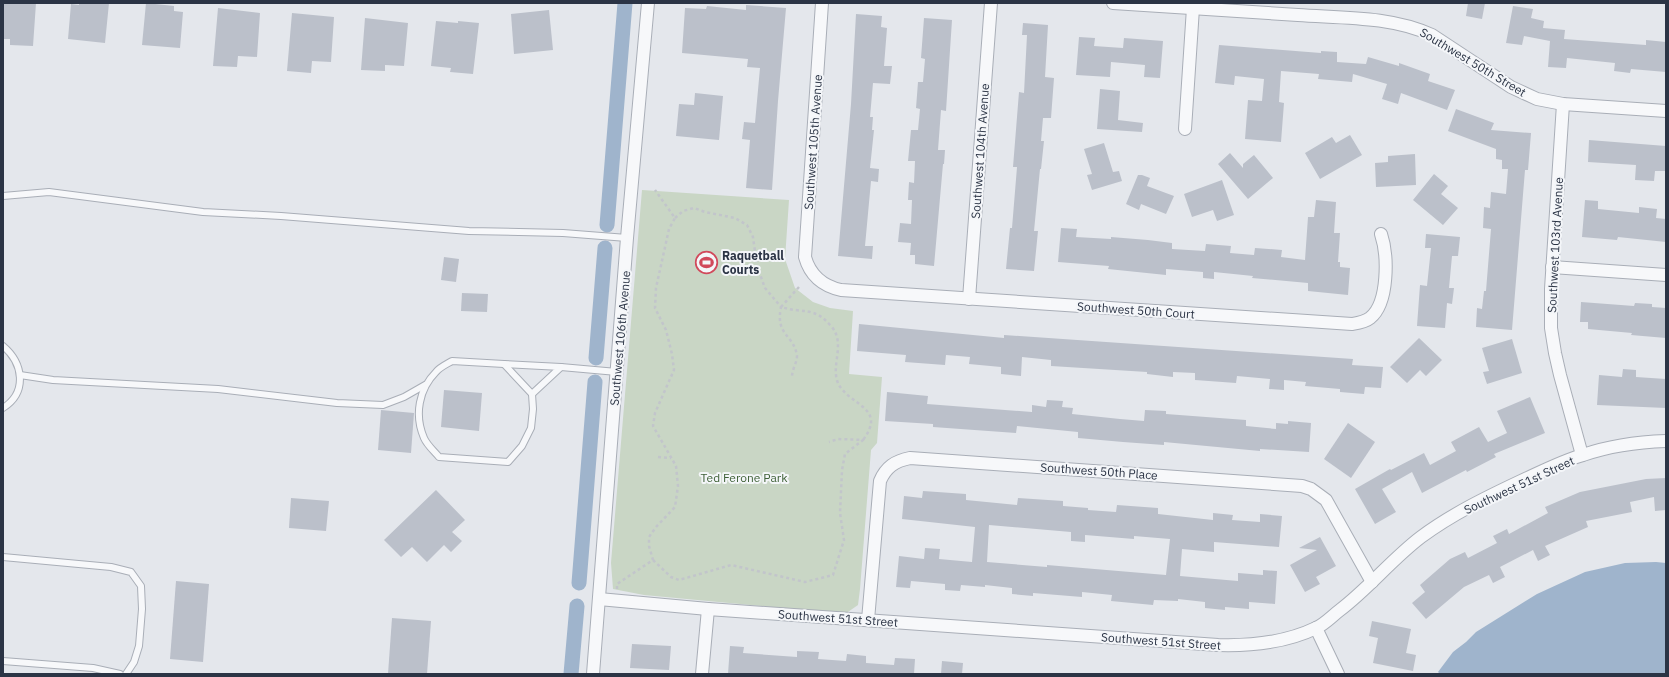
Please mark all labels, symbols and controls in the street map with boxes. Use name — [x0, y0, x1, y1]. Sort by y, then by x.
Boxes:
street label: Southwest 50th Street — [1417, 24, 1529, 100]
street label: Southwest 105th Avenue — [801, 73, 825, 210]
street label: Southwest 104th Avenue — [968, 82, 992, 219]
street label: Southwest 103rd Avenue — [1544, 176, 1566, 313]
place label: Raquetball Courts — [722, 248, 784, 277]
sports icon: Raquetball Courts — [693, 249, 719, 275]
street label: Southwest 106th Avenue — [607, 269, 633, 406]
street label: Southwest 50th Court — [1077, 298, 1195, 322]
street label: Southwest 51st Street — [1461, 453, 1577, 517]
street label: Southwest 50th Place — [1040, 459, 1159, 483]
park label: Ted Ferone Park — [700, 470, 788, 485]
street label: Southwest 51st Street — [778, 606, 898, 630]
street label: Southwest 51st Street — [1101, 629, 1221, 653]

